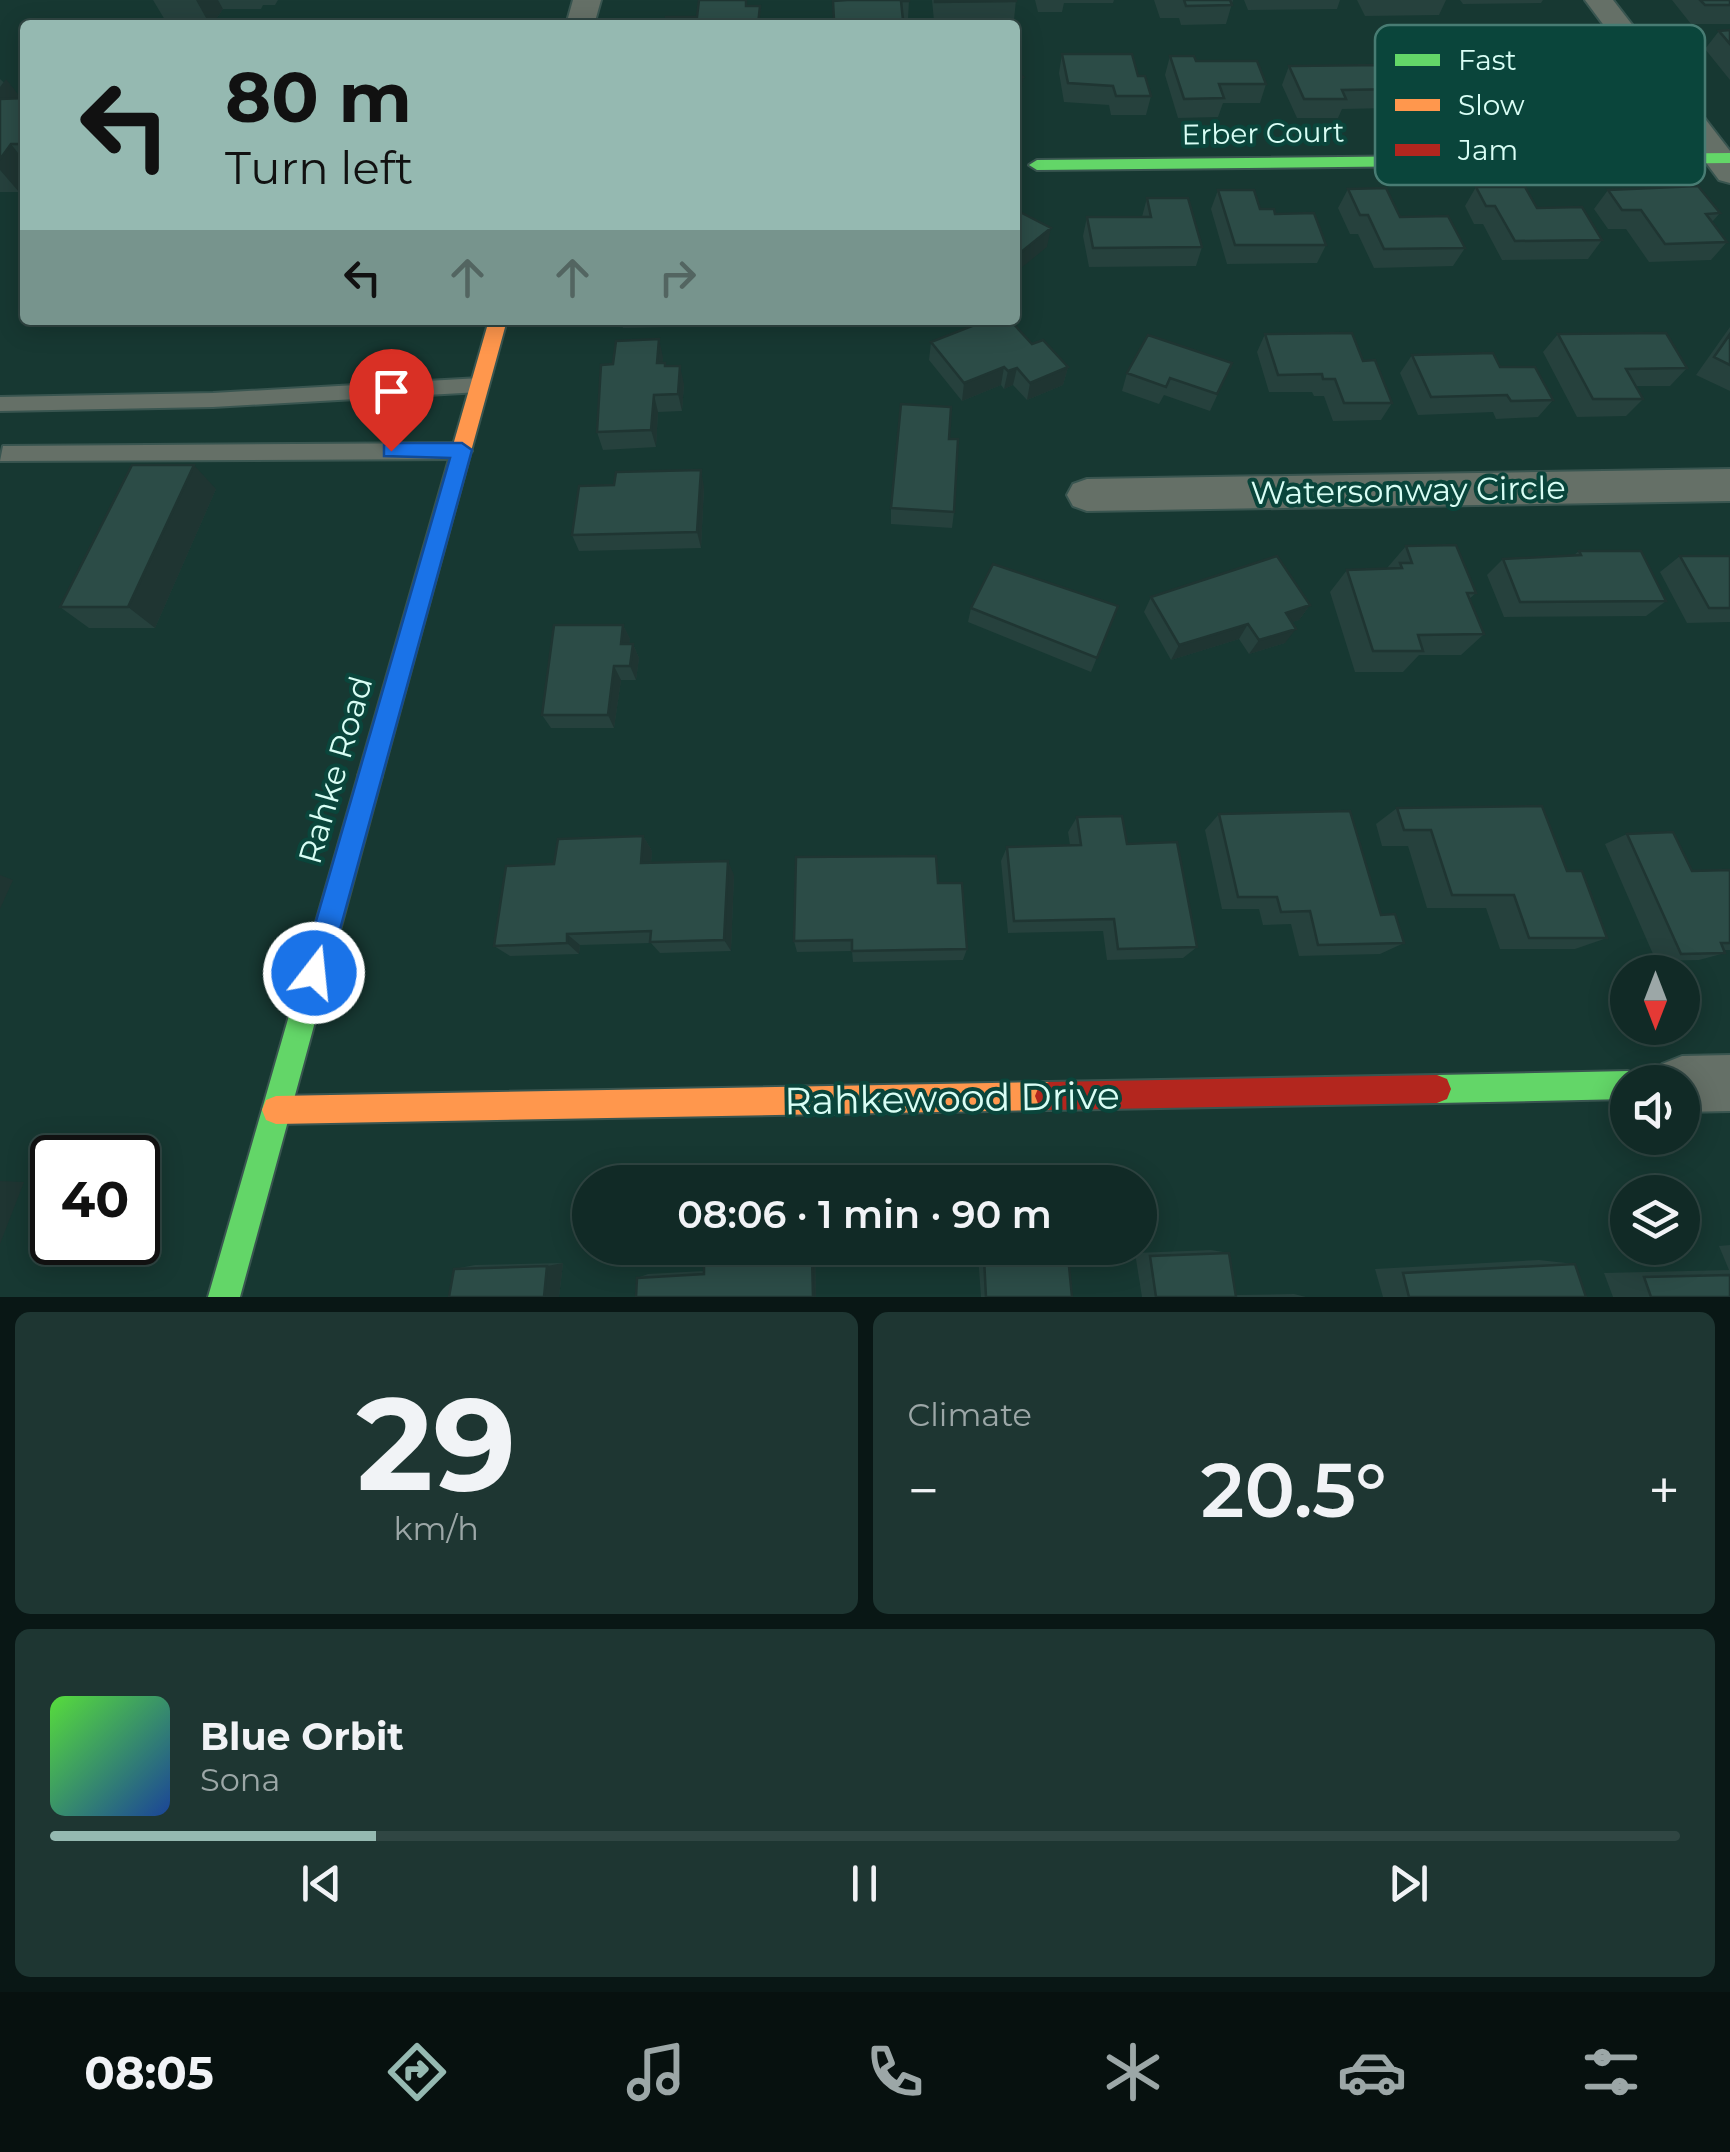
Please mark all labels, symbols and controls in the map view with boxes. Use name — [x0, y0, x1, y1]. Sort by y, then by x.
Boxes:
legend — [1375, 25, 1705, 185]
text: Fast — [1458, 43, 1517, 77]
text: 80 m — [225, 54, 412, 140]
icon: left — [60, 60, 190, 190]
text: Slow — [1458, 88, 1525, 122]
street label: Erber Court — [1181, 115, 1345, 151]
text: Jam — [1457, 133, 1518, 167]
text: Turn left — [225, 140, 413, 195]
icon: left — [335, 250, 390, 305]
icon: ahead — [440, 250, 495, 305]
icon: ahead — [545, 250, 600, 305]
icon: right — [650, 250, 705, 305]
pin — [349, 349, 434, 452]
icon: arrive — [364, 364, 419, 419]
street label: Watersonway Circle — [1250, 468, 1566, 512]
street label: Rahke Road — [290, 672, 380, 868]
position arrow — [262, 921, 366, 1025]
north arrow — [1610, 955, 1700, 1045]
map controls — [1610, 955, 1700, 1265]
button: sound — [1610, 1065, 1700, 1155]
street label: Rahkewood Drive — [784, 1072, 1120, 1124]
speed limit sign: 40 — [30, 1135, 160, 1265]
button: layers — [1610, 1175, 1700, 1265]
text: 08:06 · 1 min · 90 m — [677, 1191, 1052, 1238]
text: 29 — [356, 1364, 516, 1523]
text: Climate — [908, 1395, 1032, 1434]
text: 20.5° — [1201, 1444, 1387, 1536]
text: − — [908, 1457, 939, 1524]
text: + — [1648, 1457, 1680, 1524]
text: km/h — [394, 1509, 479, 1548]
text: Blue Orbit — [200, 1713, 404, 1760]
text: Sona — [200, 1760, 280, 1799]
icon: previous — [294, 1856, 349, 1911]
icon: pause — [837, 1856, 892, 1911]
icon: next — [1381, 1856, 1436, 1911]
icon: directions — [382, 2037, 452, 2107]
icon: music — [621, 2037, 691, 2107]
icon: phone — [860, 2037, 930, 2107]
icon: climate — [1098, 2037, 1168, 2107]
icon: car — [1337, 2037, 1407, 2107]
icon: filters — [1576, 2037, 1646, 2107]
text: 08:05 — [84, 2045, 214, 2100]

